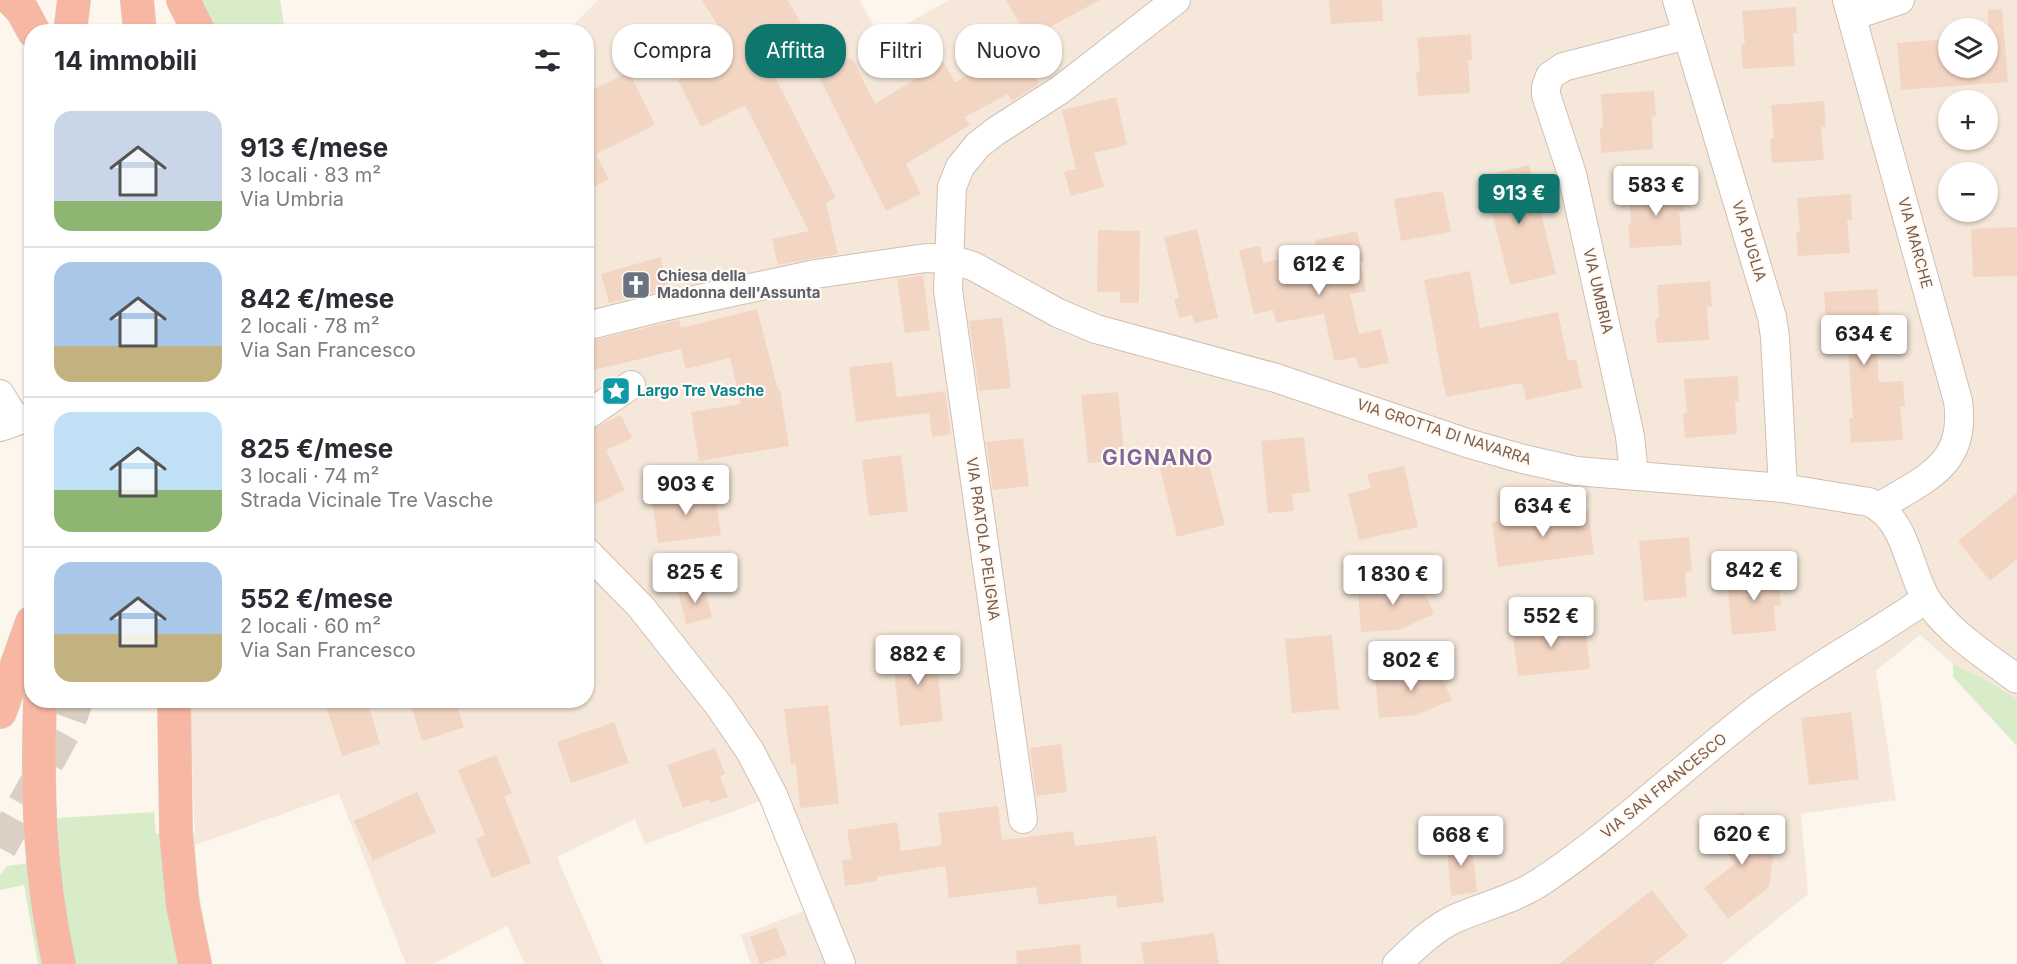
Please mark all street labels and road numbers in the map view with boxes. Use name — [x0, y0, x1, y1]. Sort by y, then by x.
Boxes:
street label: VIA MARCHE — [1894, 195, 1937, 291]
street label: VIA PUGLIA — [1728, 198, 1771, 284]
street label: VIA UMBRIA — [1579, 246, 1618, 336]
street label: VIA GROTTA DI NAVARRA — [1354, 394, 1534, 469]
street label: VIA PRATOLA PELIGNA — [963, 456, 1004, 622]
street label: VIA SAN FRANCESCO — [1597, 729, 1731, 842]

